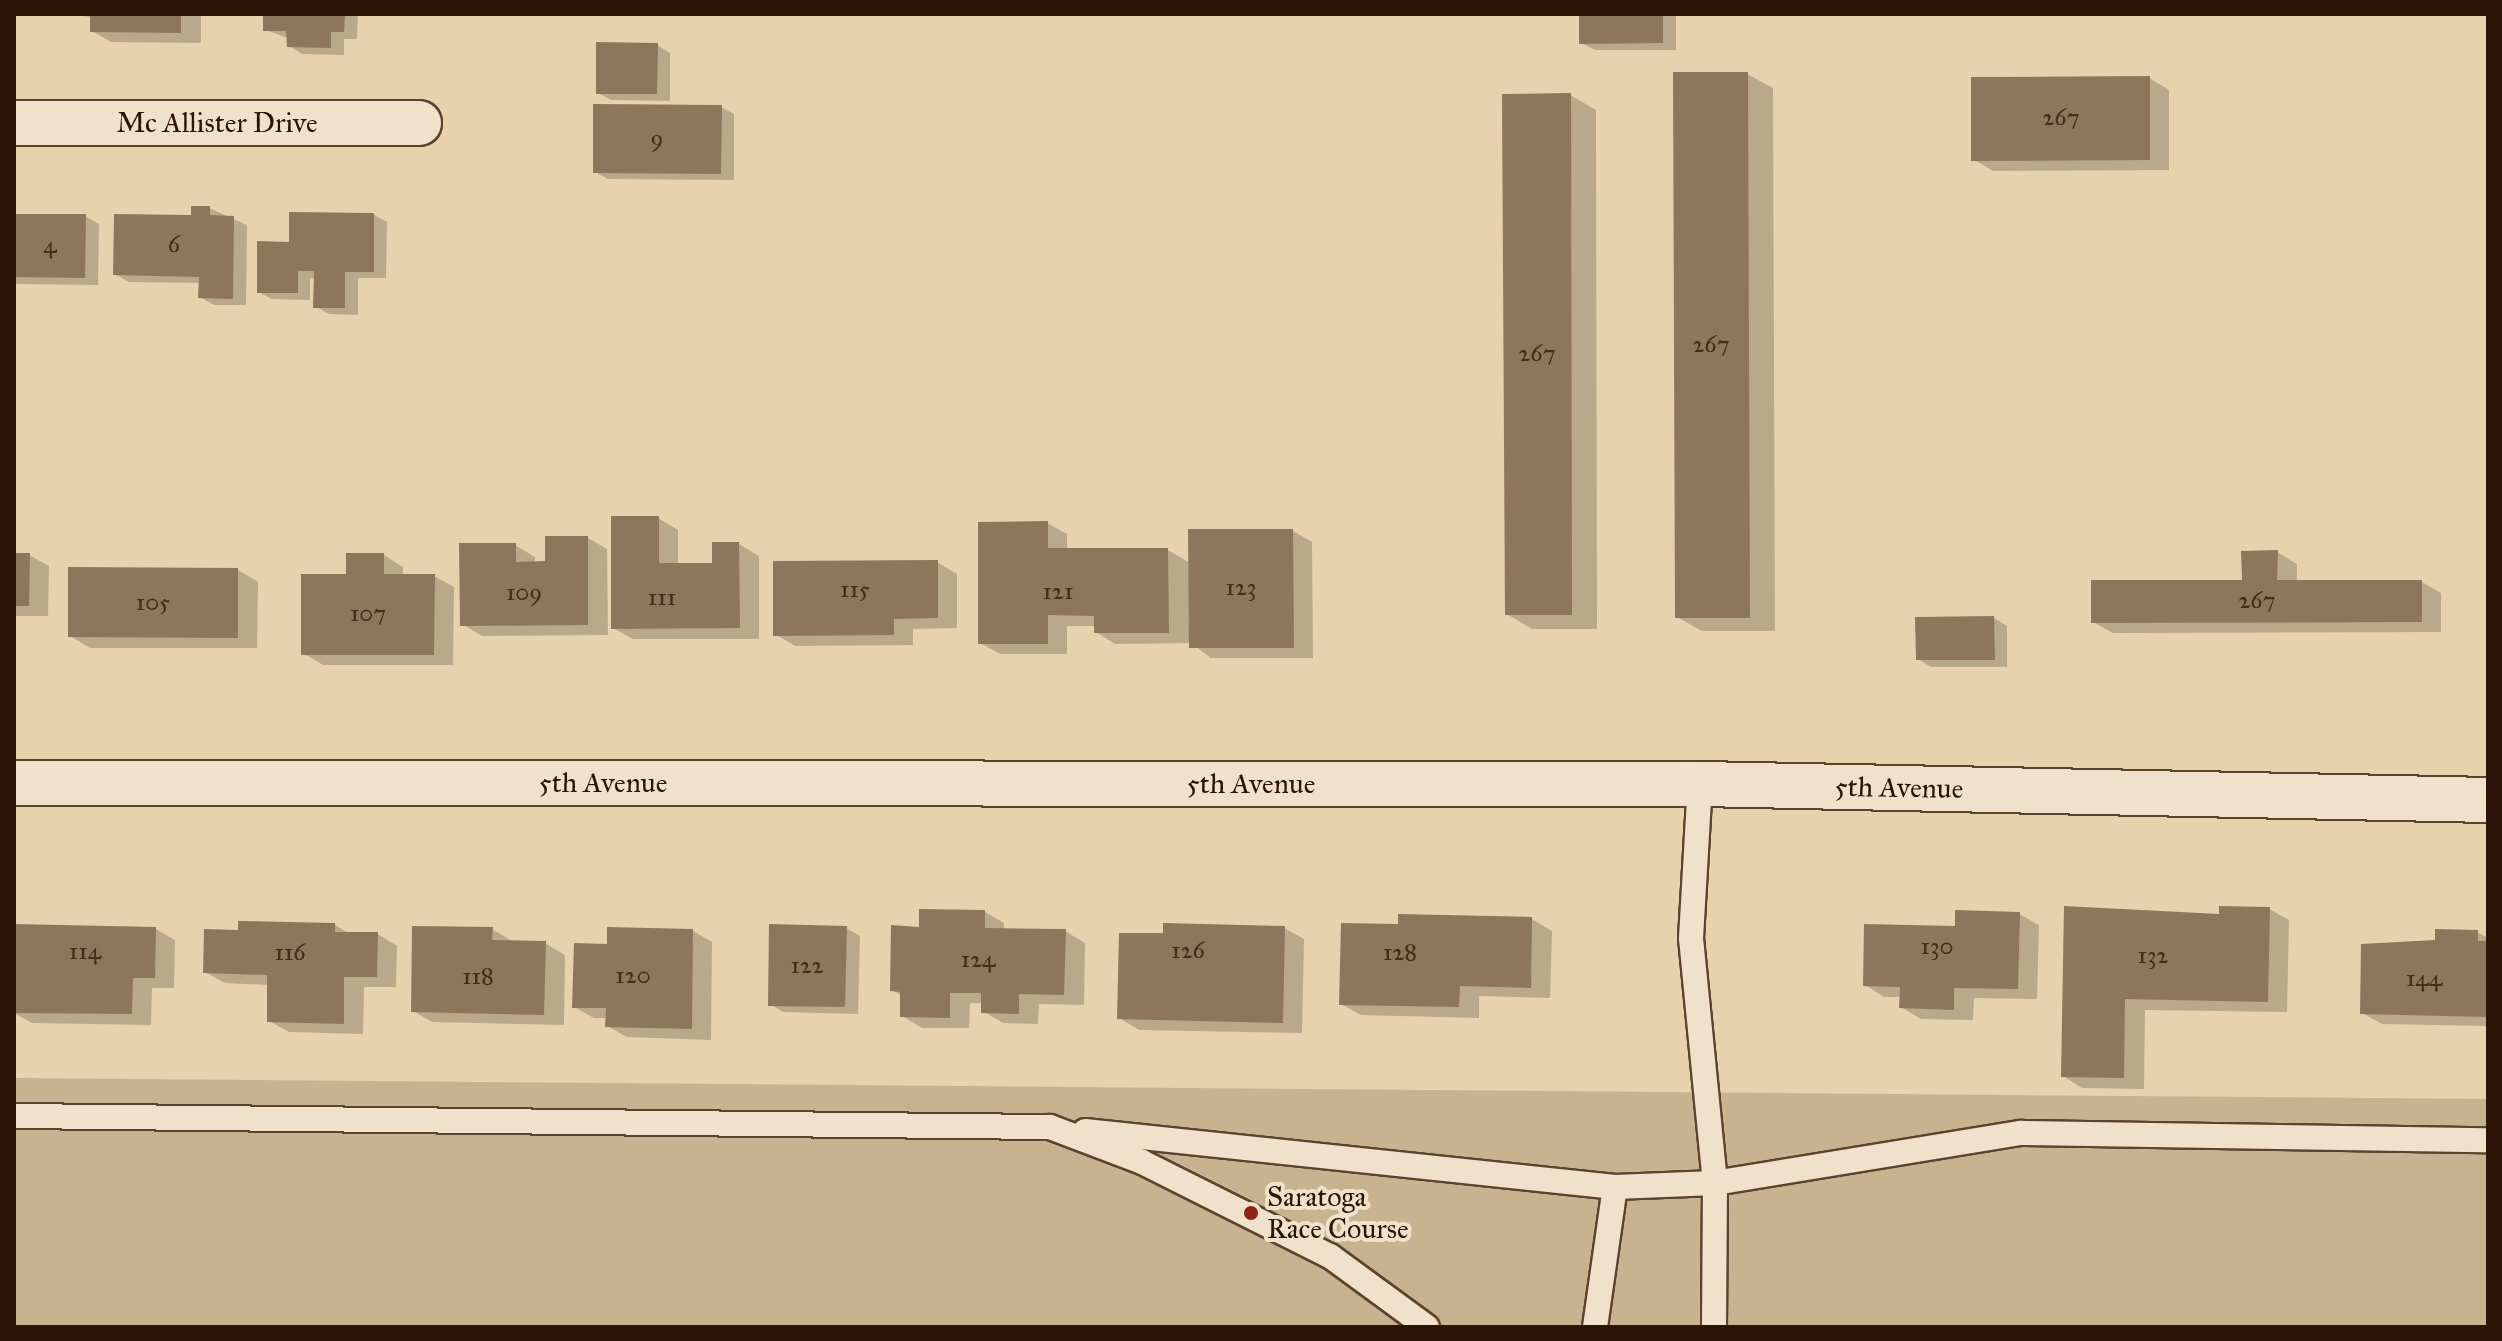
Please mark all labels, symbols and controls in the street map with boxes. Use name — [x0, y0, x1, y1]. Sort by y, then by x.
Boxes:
house number: 267 — [2043, 104, 2079, 132]
street label: Mc Allister Drive — [116, 106, 318, 140]
house number: 9 — [651, 125, 663, 153]
house number: 6 — [168, 231, 180, 259]
house number: 4 — [43, 232, 57, 260]
house number: 267 — [1693, 331, 1729, 359]
house number: 267 — [1519, 340, 1555, 368]
house number: 123 — [1226, 574, 1256, 602]
house number: 115 — [840, 576, 870, 604]
house number: 121 — [1043, 578, 1073, 606]
house number: 109 — [506, 579, 542, 607]
house number: 111 — [648, 584, 676, 612]
house number: 267 — [2239, 587, 2275, 615]
house number: 105 — [136, 589, 170, 617]
house number: 107 — [350, 600, 386, 628]
street label: 5th Avenue — [539, 766, 667, 800]
street label: 5th Avenue — [1187, 767, 1315, 801]
street label: 5th Avenue — [1834, 770, 1964, 806]
house number: 130 — [1920, 933, 1954, 961]
house number: 126 — [1171, 937, 1205, 965]
house number: 114 — [69, 938, 101, 966]
house number: 116 — [274, 939, 306, 967]
house number: 128 — [1383, 939, 1417, 967]
house number: 132 — [2138, 942, 2168, 970]
house number: 124 — [961, 946, 995, 974]
house number: 122 — [790, 952, 824, 980]
house number: 120 — [615, 962, 651, 990]
house number: 118 — [462, 963, 494, 991]
house number: 144 — [2406, 965, 2442, 993]
place label: Saratoga Race Course — [1267, 1180, 1409, 1246]
marker: Saratoga Race Course — [1242, 1204, 1260, 1222]

